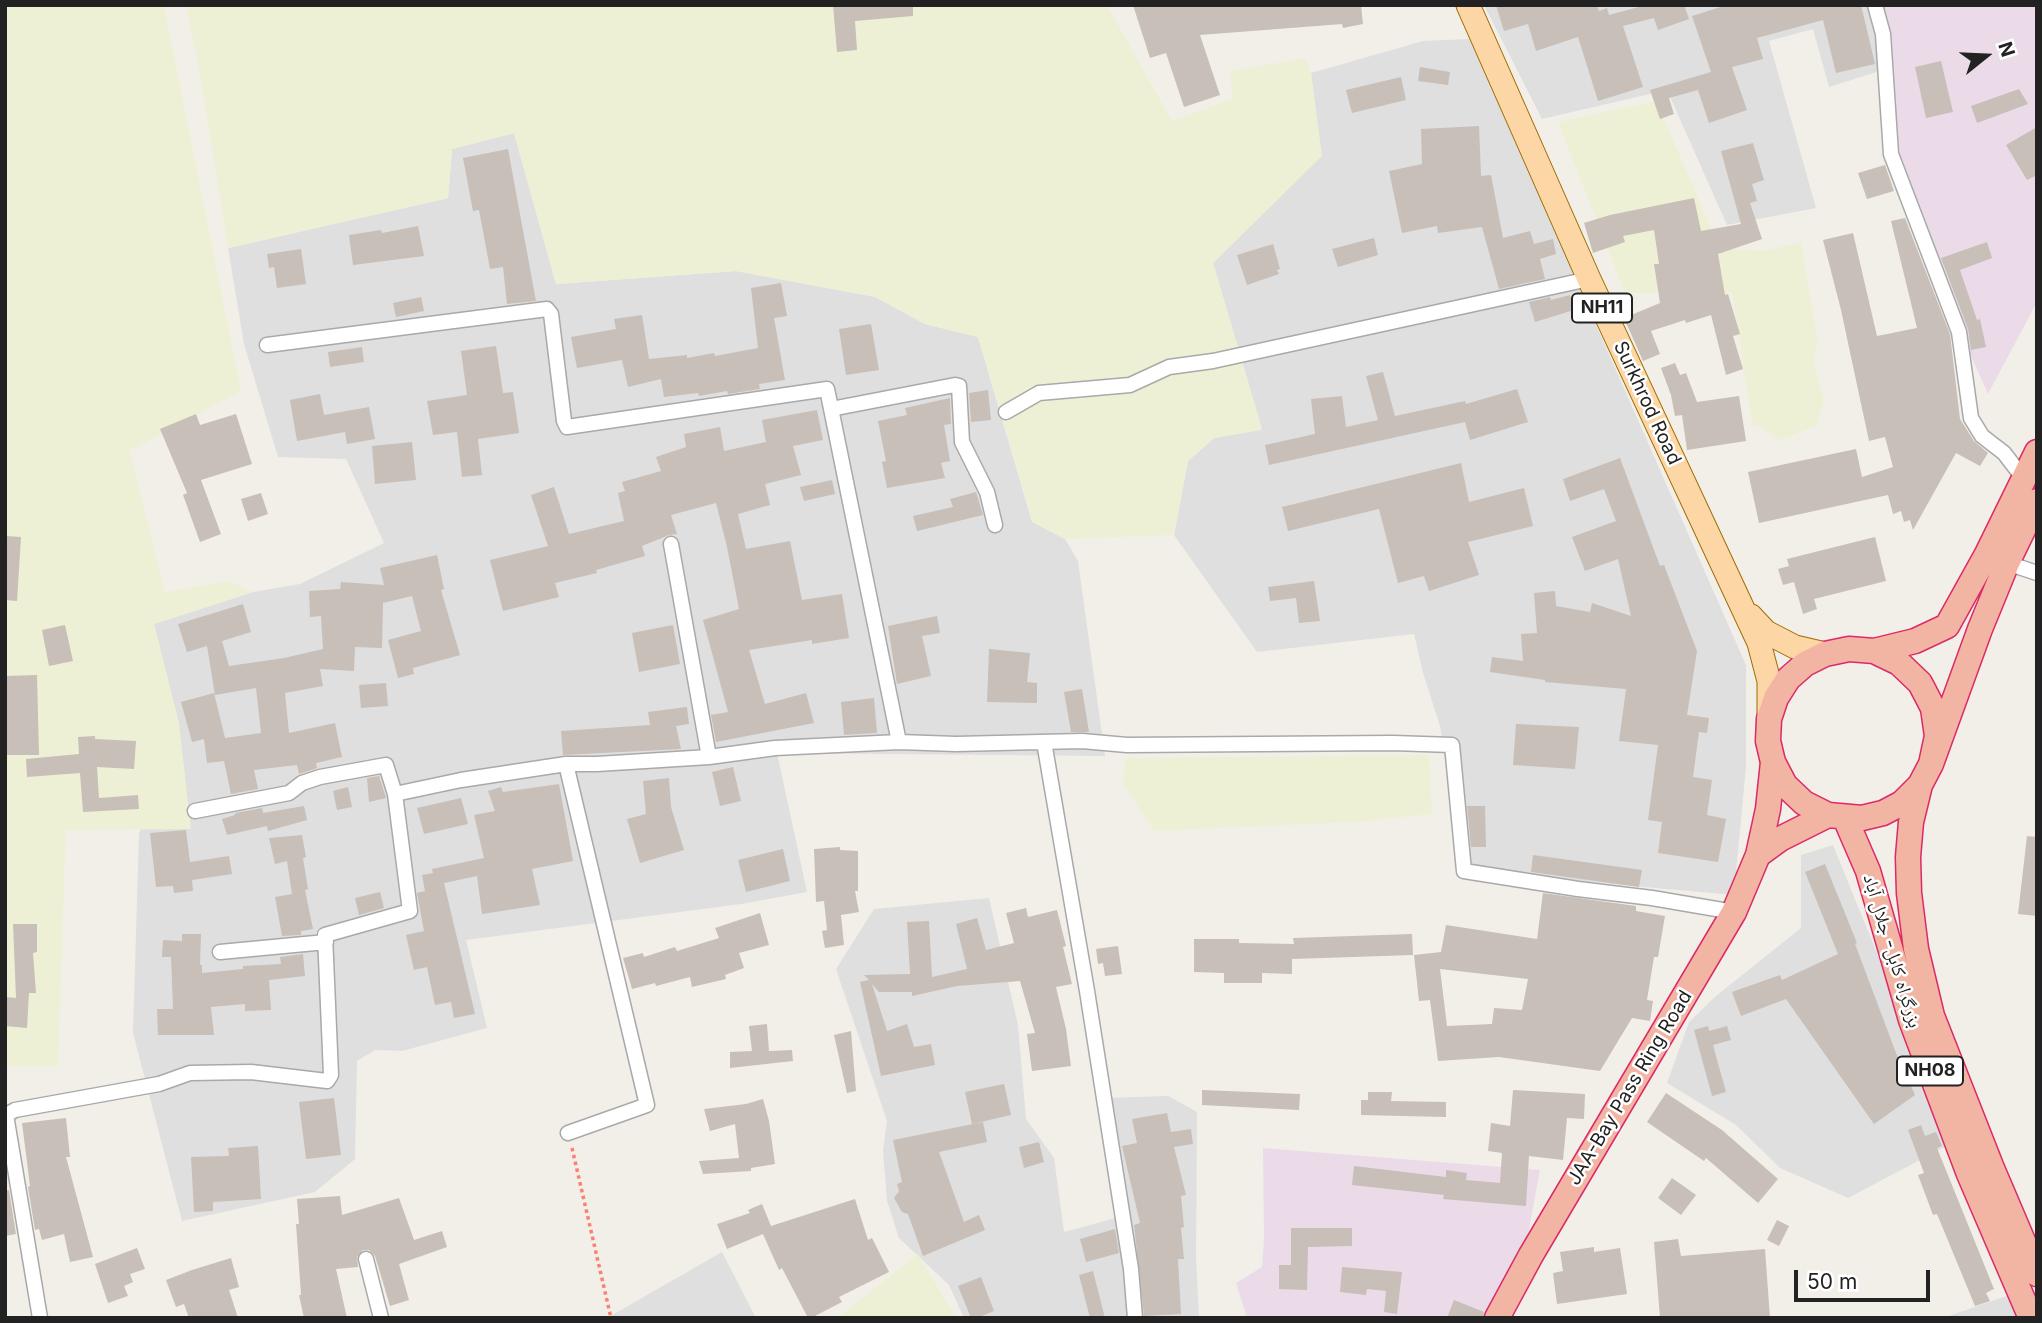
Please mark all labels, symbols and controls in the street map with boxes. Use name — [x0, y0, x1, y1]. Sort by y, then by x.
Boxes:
north arrow — [1951, 21, 2021, 91]
text: N — [1993, 39, 2020, 60]
road number: NH11 — [1572, 294, 1632, 322]
street label: Surkhrod Road — [1608, 338, 1686, 468]
street label: بزرگراه کابل- جلال آباد — [1858, 871, 1926, 1031]
street label: JAA-Bay Pass Ring Road — [1563, 987, 1697, 1189]
road number: NH08 — [1897, 1056, 1963, 1086]
scale bar — [1797, 1256, 1934, 1300]
text: 50 m — [1807, 1269, 1857, 1294]

